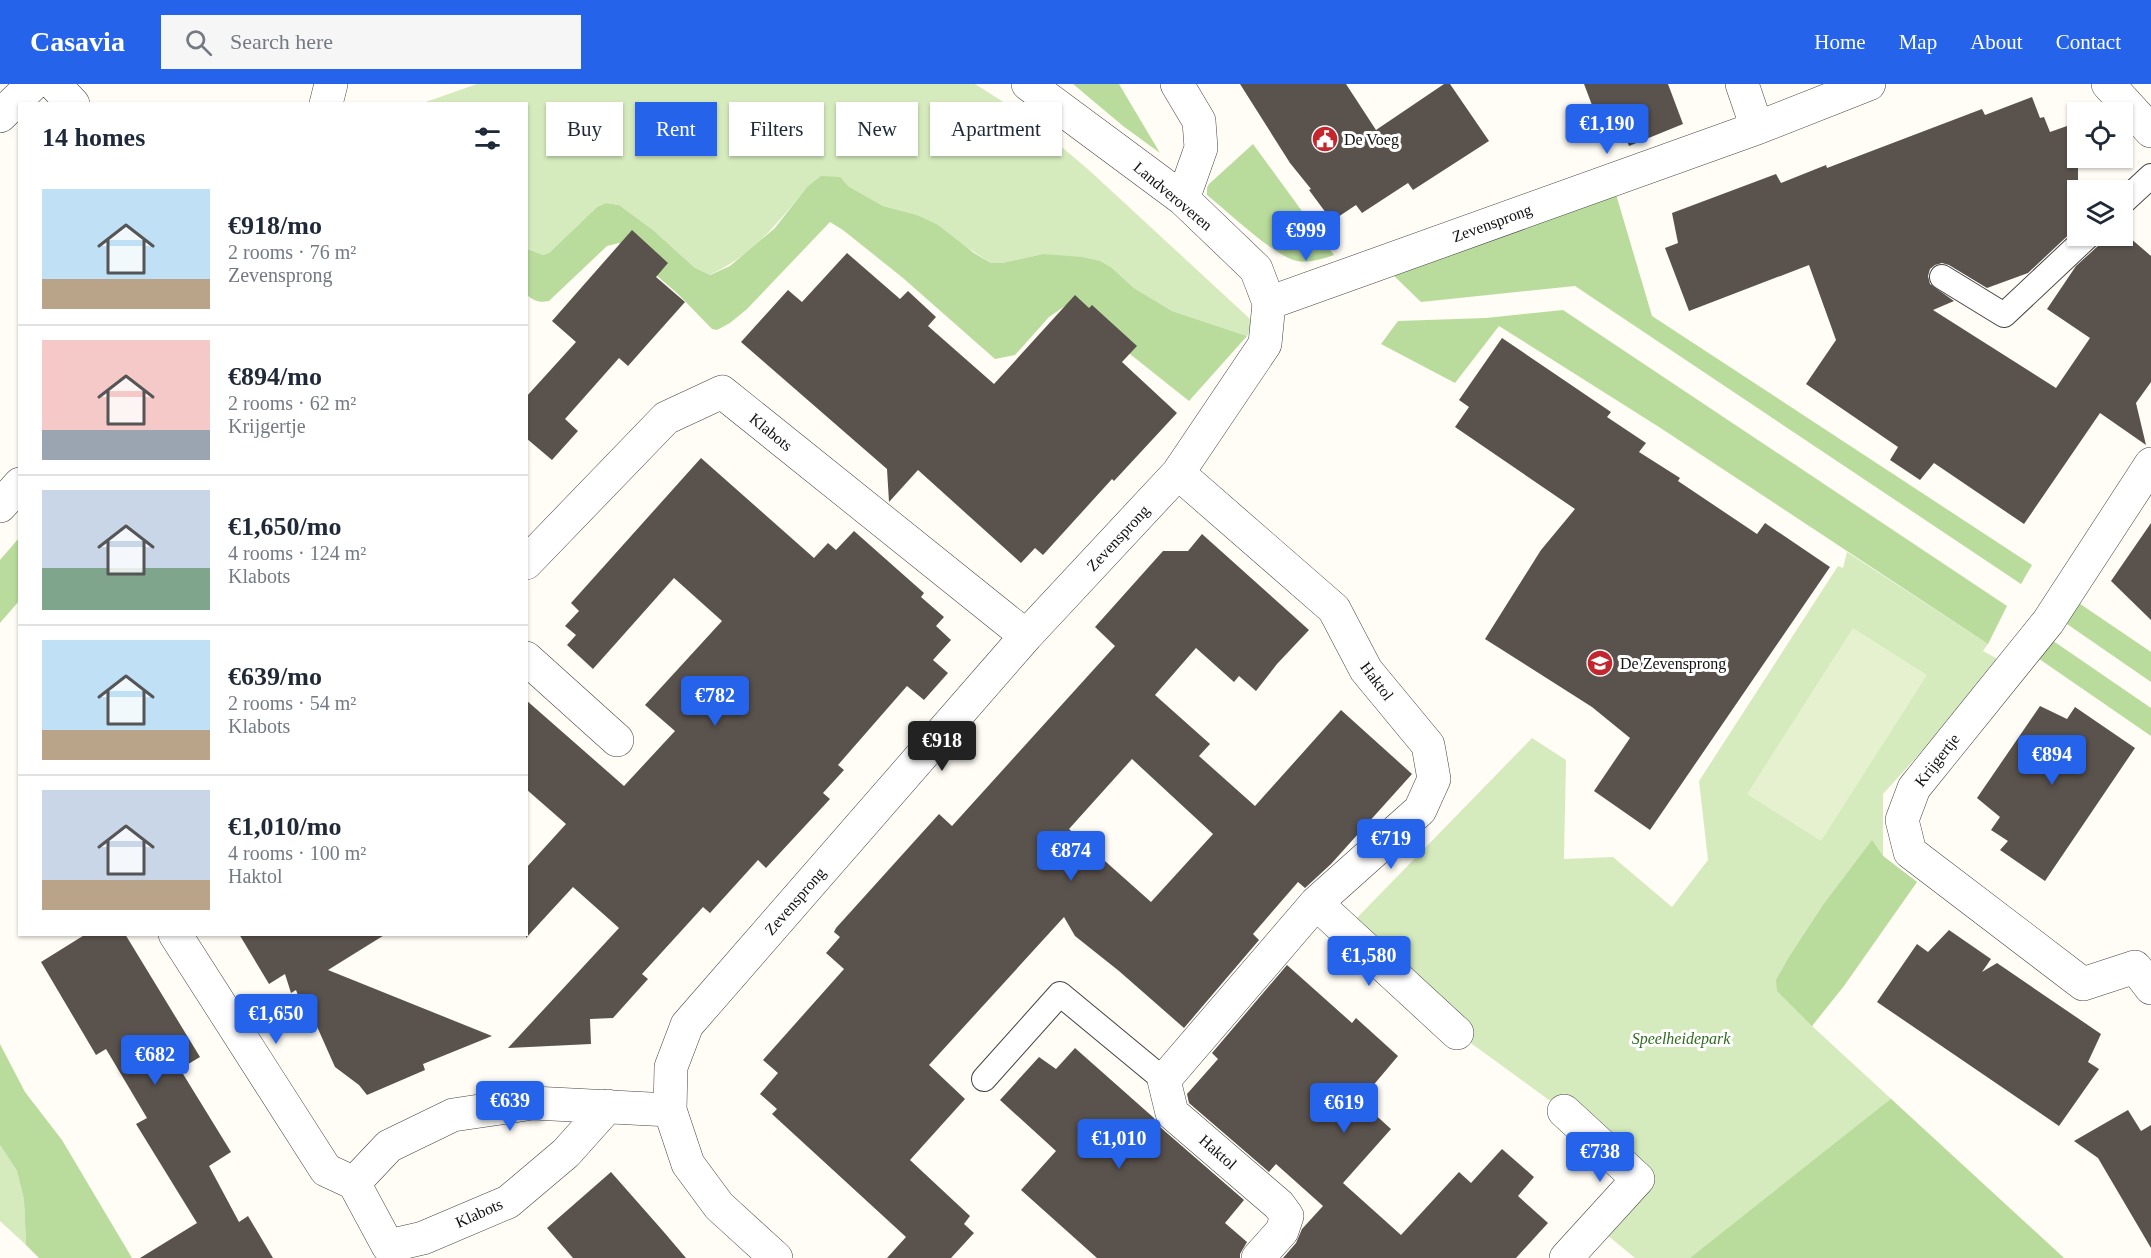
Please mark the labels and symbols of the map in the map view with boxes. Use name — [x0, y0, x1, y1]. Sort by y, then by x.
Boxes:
pin: €1,190 — [1558, 104, 1656, 155]
public building icon: De Voeg — [1310, 124, 1340, 154]
place label: De Voeg — [1344, 131, 1399, 149]
street label: Landveroveren — [1130, 158, 1216, 234]
street label: Zevensprong — [1450, 201, 1534, 246]
pin: €999 — [1270, 211, 1342, 262]
street label: Klabots — [746, 410, 796, 454]
street label: Zevensprong — [1083, 502, 1153, 575]
school or university icon: De Zevensprong — [1585, 648, 1615, 678]
place label: De Zevensprong — [1620, 655, 1726, 673]
street label: Haktol — [1357, 658, 1397, 704]
pin: €782 — [679, 676, 751, 727]
pin: €918 — [906, 721, 978, 772]
street label: Krijgertje — [1911, 730, 1964, 790]
pin: €894 — [2016, 735, 2088, 786]
pin: €719 — [1355, 819, 1427, 870]
pin: €874 — [1035, 831, 1107, 882]
street label: Zevensprong — [761, 864, 830, 939]
pin: €1,580 — [1320, 936, 1418, 987]
pin: €1,650 — [227, 994, 325, 1045]
park label: Speelheidepark — [1632, 1030, 1731, 1048]
pin: €682 — [119, 1035, 191, 1086]
pin: €639 — [474, 1081, 546, 1132]
pin: €619 — [1308, 1083, 1380, 1134]
pin: €1,010 — [1070, 1119, 1168, 1170]
street label: Haktol — [1196, 1131, 1240, 1173]
pin: €738 — [1564, 1132, 1636, 1183]
street label: Klabots — [453, 1195, 505, 1231]

